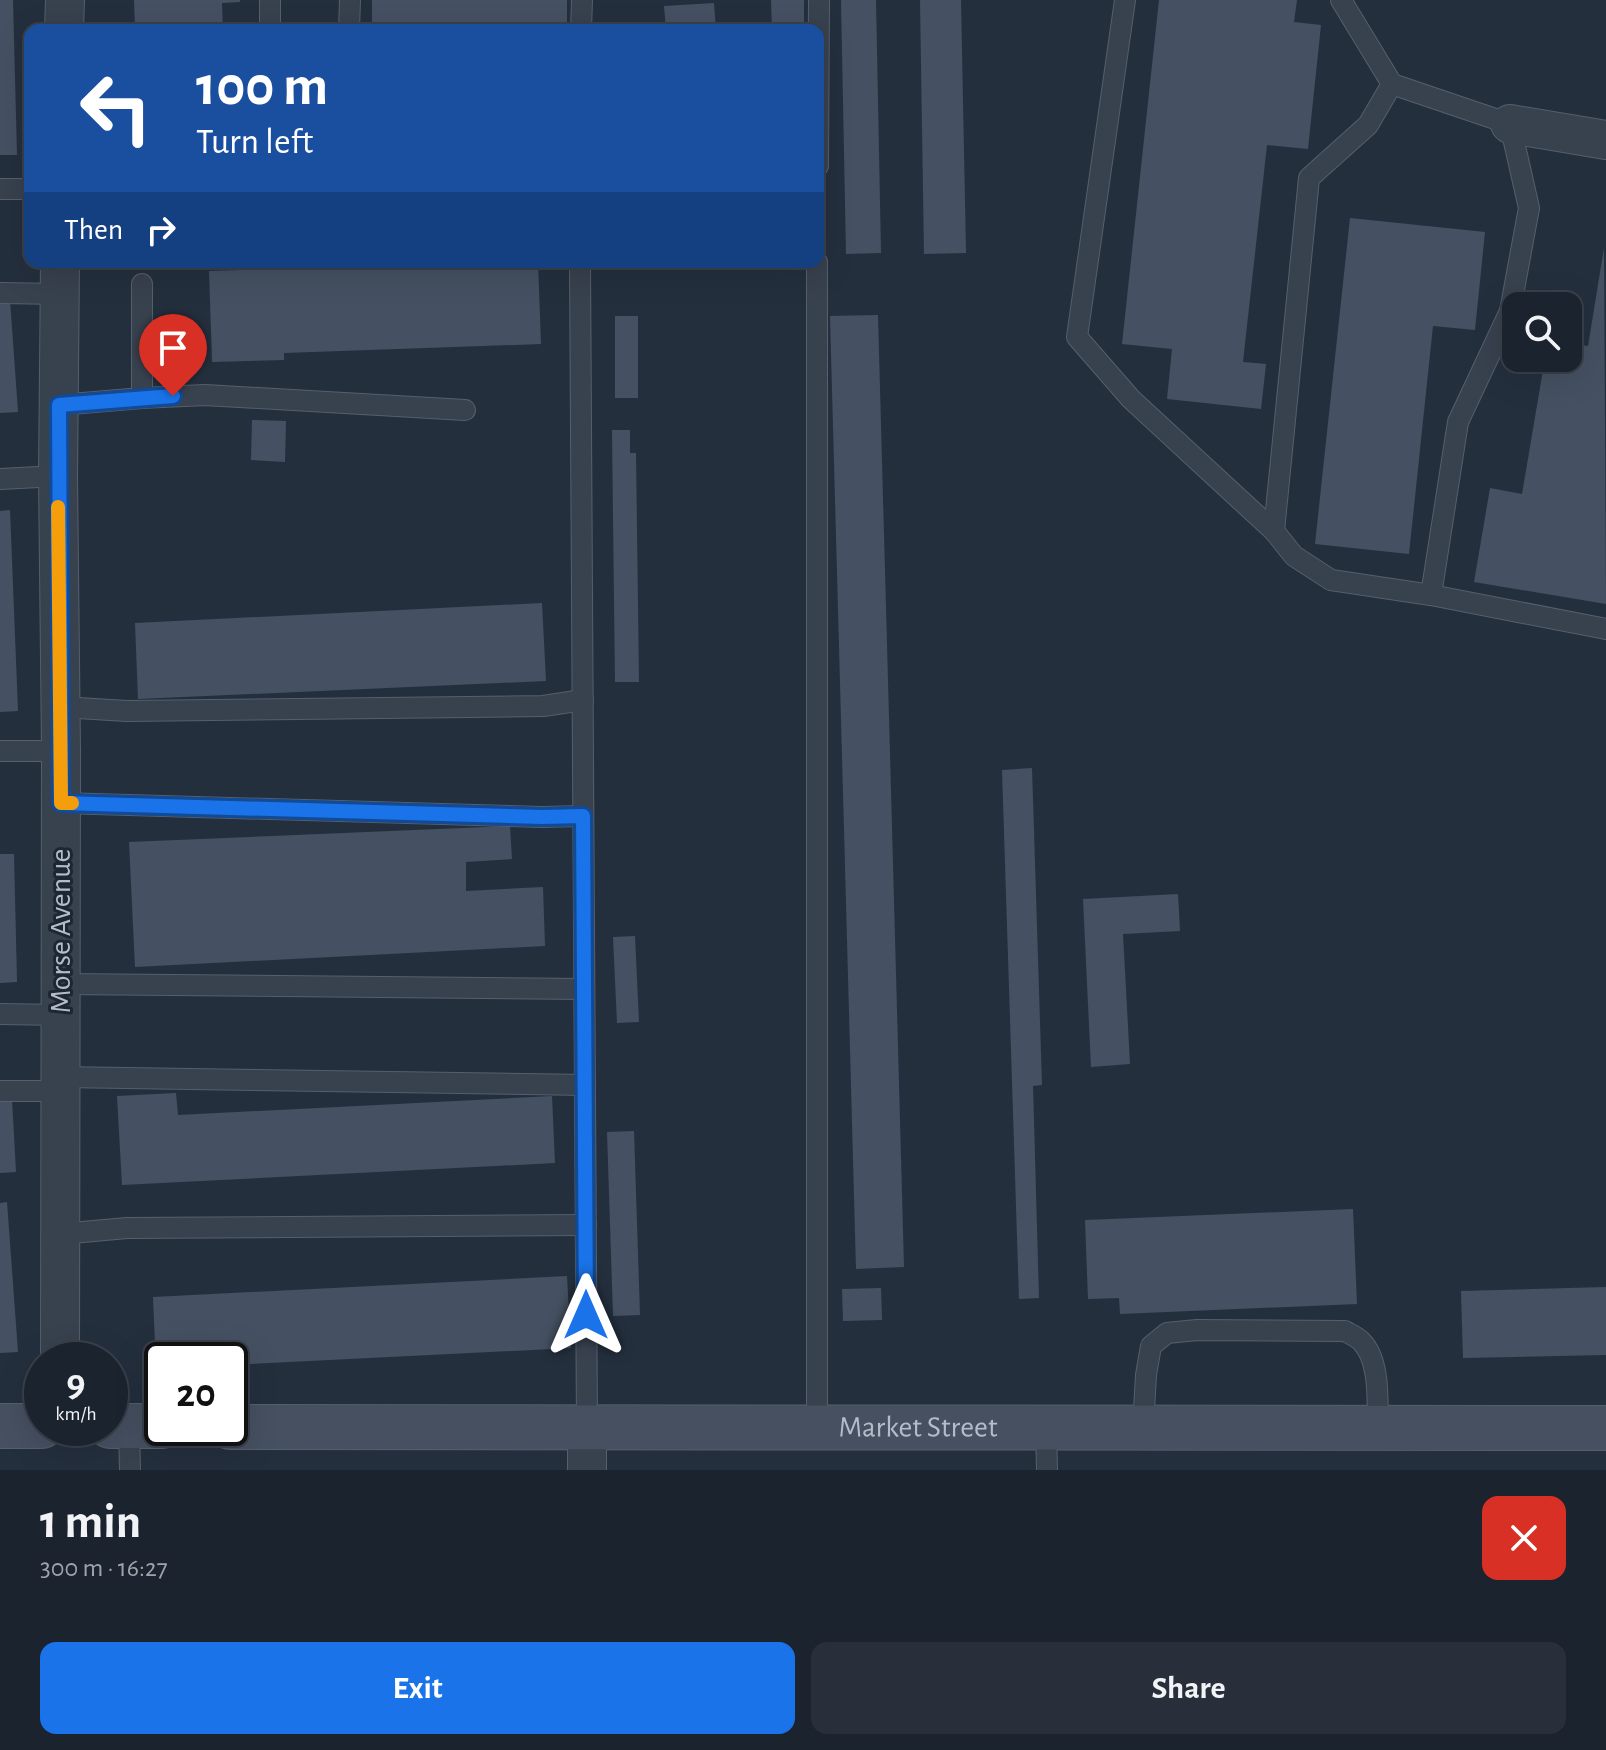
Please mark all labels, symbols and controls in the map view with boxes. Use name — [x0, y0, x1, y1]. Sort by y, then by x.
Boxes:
icon: left — [64, 56, 168, 160]
text: 100 m — [196, 59, 328, 115]
text: Turn left — [196, 124, 313, 160]
icon: right — [139, 208, 183, 252]
text: Then — [64, 215, 123, 245]
map controls — [1502, 292, 1582, 372]
button: search — [1502, 292, 1582, 372]
pin — [139, 314, 207, 396]
icon: arrive — [151, 326, 195, 370]
street label: Morse Avenue — [46, 849, 76, 1013]
position arrow — [544, 1273, 628, 1357]
speed limit sign: 20 — [144, 1342, 248, 1446]
text: 9 — [66, 1364, 86, 1404]
text: km/h — [55, 1404, 97, 1424]
street label: Market Street — [839, 1412, 998, 1443]
button: close — [1482, 1496, 1566, 1580]
text: 1 min — [40, 1499, 141, 1547]
text: 300 m · 16:27 — [40, 1555, 168, 1581]
button: Exit — [40, 1642, 795, 1734]
button: Share — [811, 1642, 1566, 1734]

